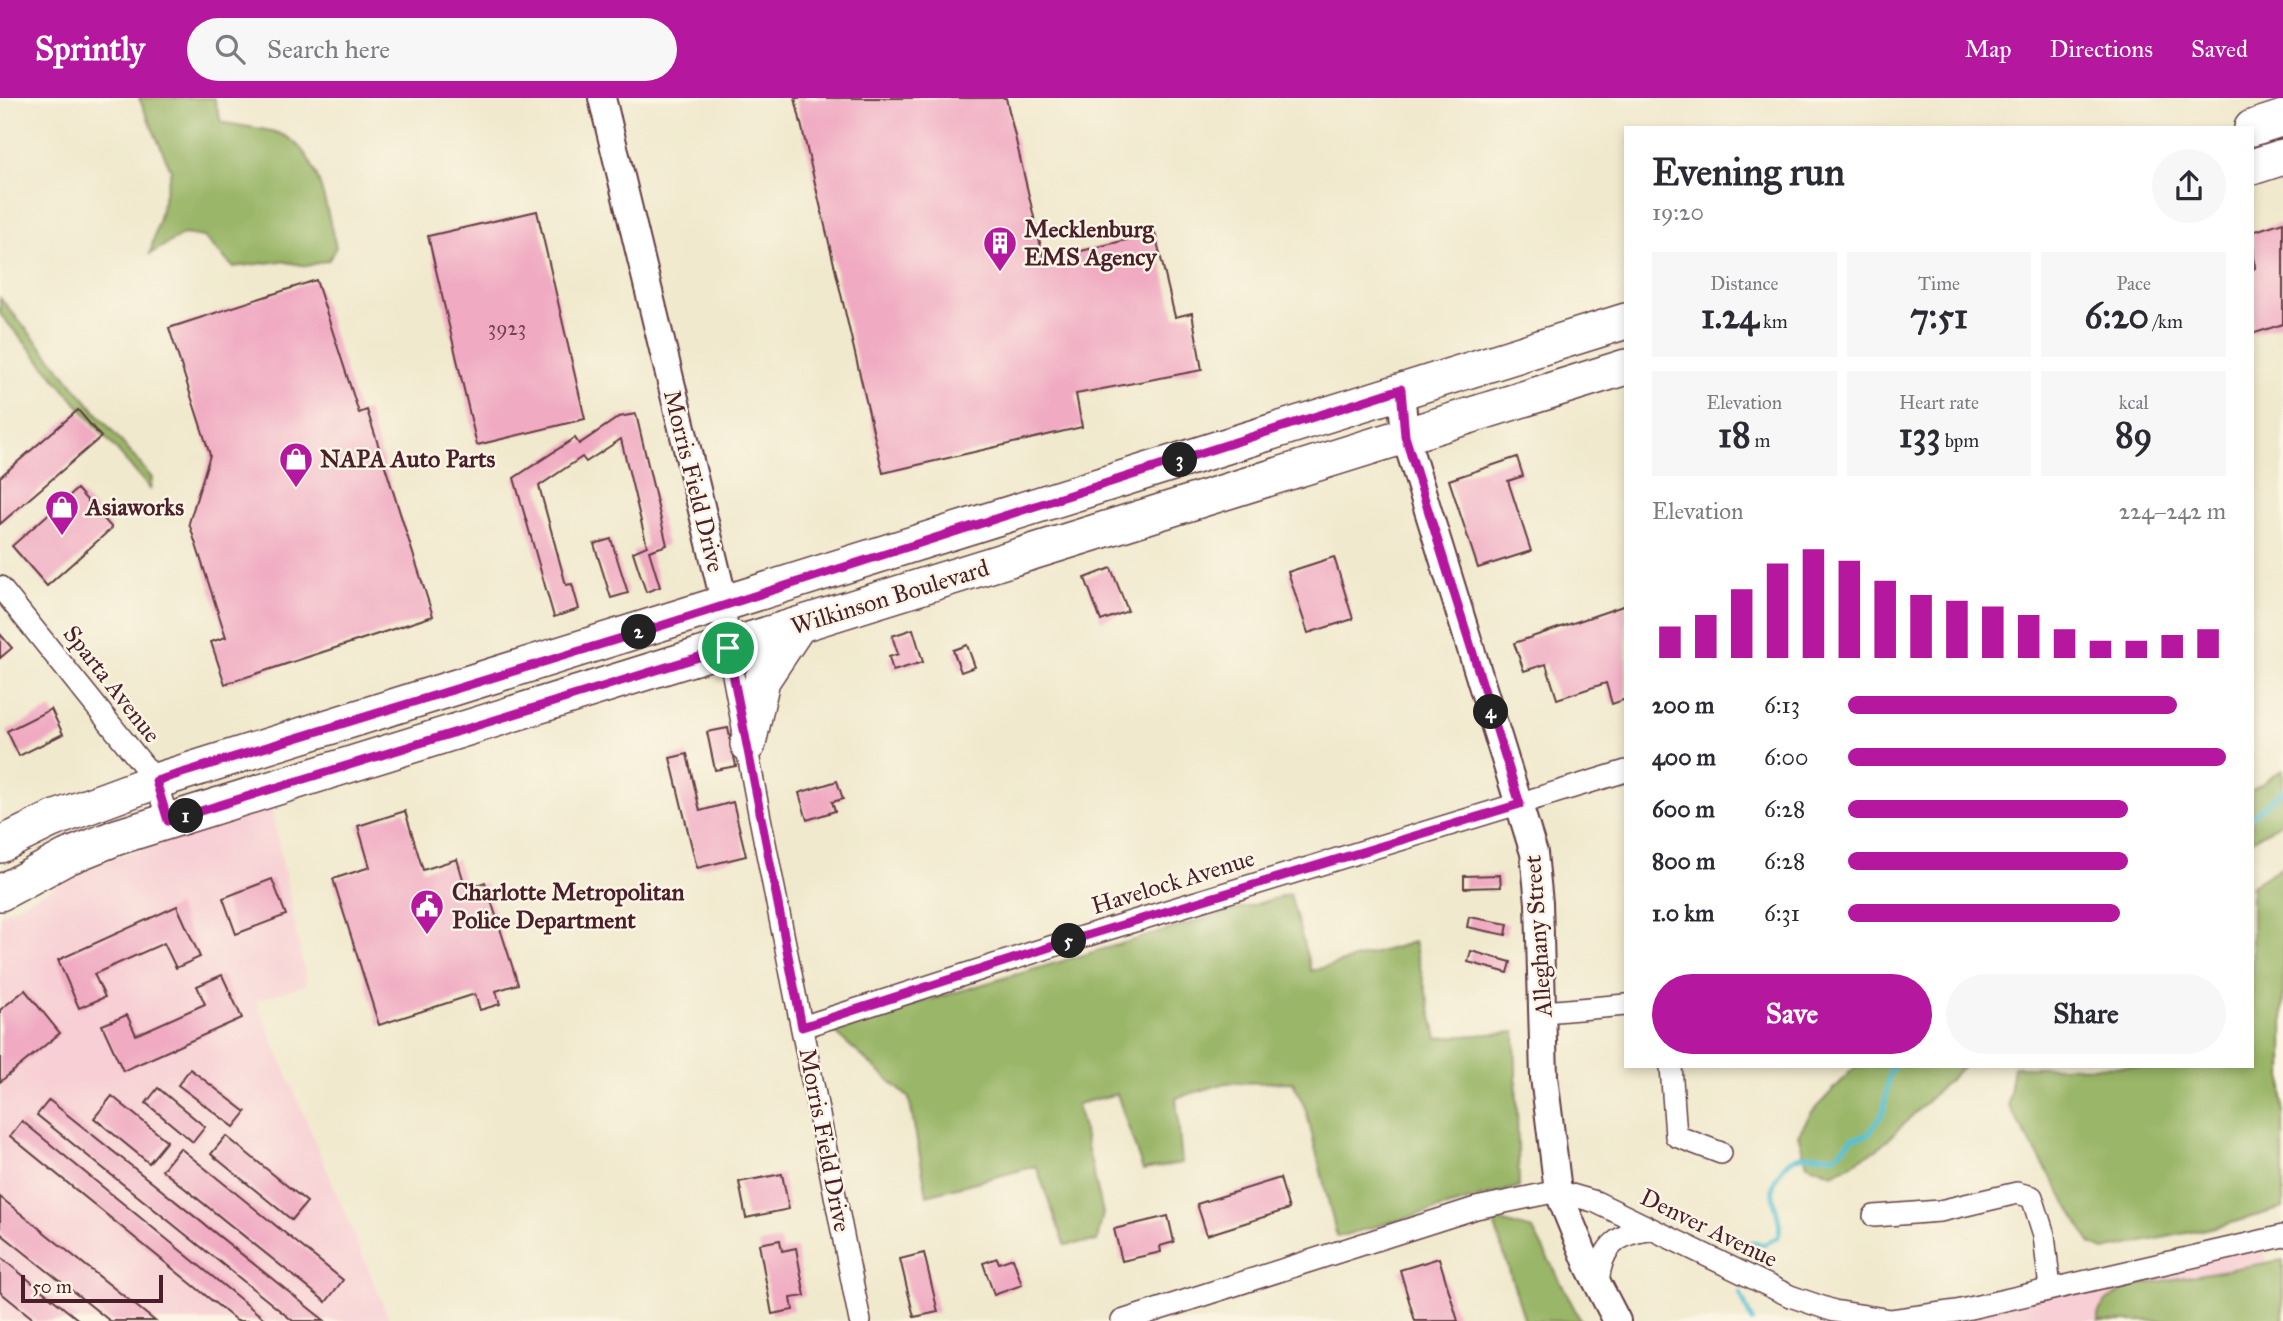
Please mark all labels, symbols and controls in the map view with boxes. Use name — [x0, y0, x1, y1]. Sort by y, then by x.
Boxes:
search box — [187, 18, 677, 81]
text: Sprintly — [35, 29, 145, 69]
icon: search — [211, 30, 249, 68]
text: Search here — [267, 33, 390, 65]
text: Map — [1965, 34, 2012, 64]
text: Directions — [2050, 34, 2153, 64]
text: Saved — [2191, 34, 2248, 64]
text: Evening run — [1652, 149, 1845, 195]
button: share — [2152, 149, 2226, 223]
text: 19:20 — [1652, 198, 1704, 226]
place label: Mecklenburg EMS Agency — [1024, 214, 1158, 272]
building icon: Mecklenburg EMS Agency — [981, 224, 1019, 273]
text: Distance — [1710, 272, 1778, 295]
text: Time — [1918, 272, 1960, 295]
text: Pace — [2116, 272, 2151, 295]
text: 1.24 — [1701, 295, 1759, 338]
text: 7:51 — [1910, 295, 1968, 338]
text: 6:20 — [2084, 295, 2149, 338]
text: km — [1759, 310, 1788, 333]
text: /km — [2149, 310, 2183, 333]
house number: 3923 — [488, 315, 526, 341]
street label: Morris Field Drive — [657, 387, 731, 575]
text: Elevation — [1707, 391, 1782, 414]
text: Heart rate — [1899, 391, 1979, 414]
text: kcal — [2119, 391, 2149, 414]
text: 18 — [1718, 414, 1751, 457]
text: 133 — [1899, 414, 1941, 457]
text: 89 — [2115, 414, 2152, 457]
text: m — [1751, 429, 1771, 452]
text: bpm — [1941, 429, 1979, 452]
shop icon: NAPA Auto Parts — [277, 440, 315, 489]
pin: 3 — [1162, 442, 1198, 478]
place label: NAPA Auto Parts — [320, 444, 495, 474]
text: 3 — [1176, 448, 1183, 471]
shop icon: Asiaworks — [43, 488, 81, 537]
place label: Asiaworks — [84, 492, 184, 522]
text: Elevation — [1652, 497, 1743, 525]
text: 224–242 m — [2119, 497, 2226, 525]
street label: Wilkinson Boulevard — [787, 553, 993, 641]
pin: 2 — [622, 614, 656, 650]
pin — [698, 618, 758, 678]
street label: Sparta Avenue — [57, 619, 167, 749]
text: 2 — [634, 620, 643, 643]
icon: arrive — [709, 629, 747, 667]
text: 200 m — [1652, 691, 1714, 719]
text: 6:13 — [1764, 691, 1800, 719]
pin: 4 — [1474, 694, 1508, 730]
text: 4 — [1485, 700, 1496, 723]
text: 400 m — [1652, 743, 1716, 771]
text: 6:00 — [1764, 743, 1808, 771]
text: 600 m — [1652, 795, 1715, 823]
text: 6:28 — [1764, 795, 1805, 823]
pin: 1 — [168, 798, 204, 834]
text: 1 — [182, 804, 189, 827]
street label: Havelock Avenue — [1088, 843, 1258, 921]
text: 800 m — [1652, 847, 1715, 875]
text: 6:28 — [1764, 847, 1805, 875]
street label: Alleghany Street — [1517, 853, 1559, 1019]
place label: Charlotte Metropolitan Police Department — [452, 877, 684, 935]
public building icon: Charlotte Metropolitan Police Department — [408, 887, 446, 936]
text: 1.0 km — [1652, 899, 1714, 927]
text: 6:31 — [1764, 899, 1800, 927]
pin: 5 — [1052, 924, 1086, 958]
text: 5 — [1064, 929, 1073, 952]
button: Save — [1652, 974, 1932, 1054]
button: Share — [1946, 974, 2226, 1054]
street label: Morris Field Drive — [792, 1046, 858, 1234]
street label: Denver Avenue — [1635, 1182, 1783, 1274]
scale bar — [21, 1272, 163, 1304]
text: 50 m — [32, 1275, 72, 1298]

